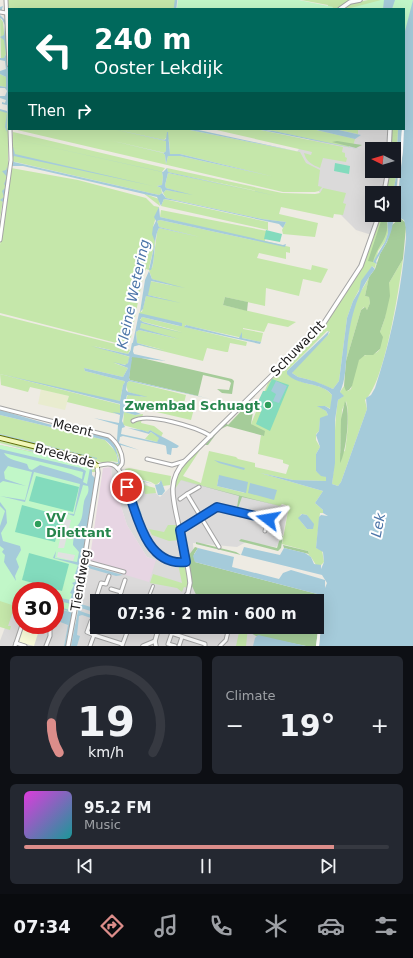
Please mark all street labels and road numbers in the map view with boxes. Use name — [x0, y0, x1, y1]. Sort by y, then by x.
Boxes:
street label: Schuwacht — [267, 318, 327, 379]
street label: Meent — [51, 415, 94, 440]
street label: Breekade — [33, 440, 97, 471]
street label: Tiendweg — [68, 548, 93, 613]

